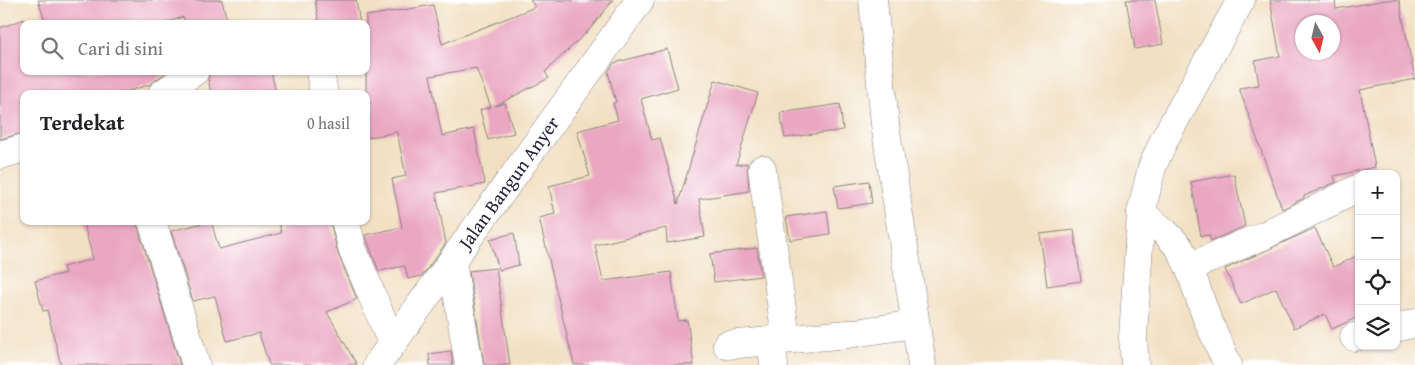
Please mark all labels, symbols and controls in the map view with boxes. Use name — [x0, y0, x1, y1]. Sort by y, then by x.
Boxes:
north arrow — [1295, 15, 1340, 60]
search box — [20, 20, 370, 75]
icon: search — [38, 34, 66, 62]
text: Cari di sini — [78, 34, 163, 62]
text: Terdekat — [40, 107, 124, 138]
street label: Jalan Bangun Anyer — [450, 110, 566, 256]
text: 0 hasil — [307, 111, 350, 135]
map controls — [1355, 170, 1400, 350]
button: + — [1355, 170, 1400, 215]
button: − — [1355, 215, 1400, 260]
button: locate — [1355, 260, 1400, 305]
button: layers — [1355, 305, 1400, 350]

